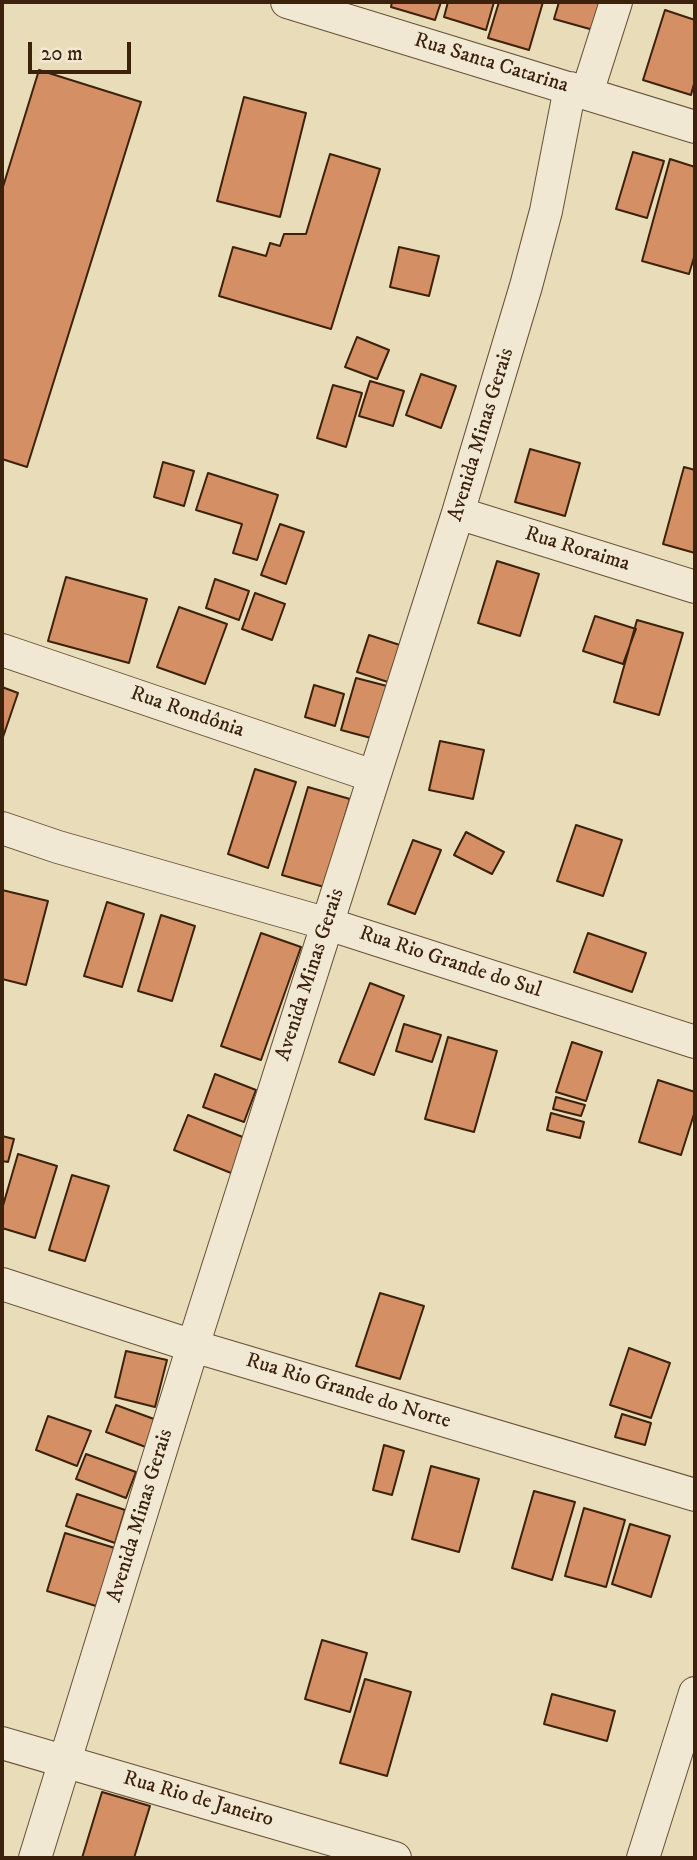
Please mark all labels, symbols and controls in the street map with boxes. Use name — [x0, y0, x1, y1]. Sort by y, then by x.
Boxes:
scale bar — [32, 28, 135, 72]
street label: Rua Santa Catarina — [411, 29, 571, 99]
text: 20 m — [41, 41, 83, 67]
street label: Avenida Minas Gerais — [444, 345, 520, 525]
street label: Rua Roraima — [521, 522, 633, 578]
street label: Rua Rondônia — [127, 682, 247, 744]
street label: Avenida Minas Gerais — [271, 886, 351, 1064]
street label: Rua Rio Grande do Sul — [356, 922, 544, 1004]
street label: Rua Rio Grande do Norte — [242, 1349, 454, 1435]
street label: Avenida Minas Gerais — [103, 1426, 179, 1606]
street label: Rua Rio de Janeiro — [120, 1766, 276, 1834]

